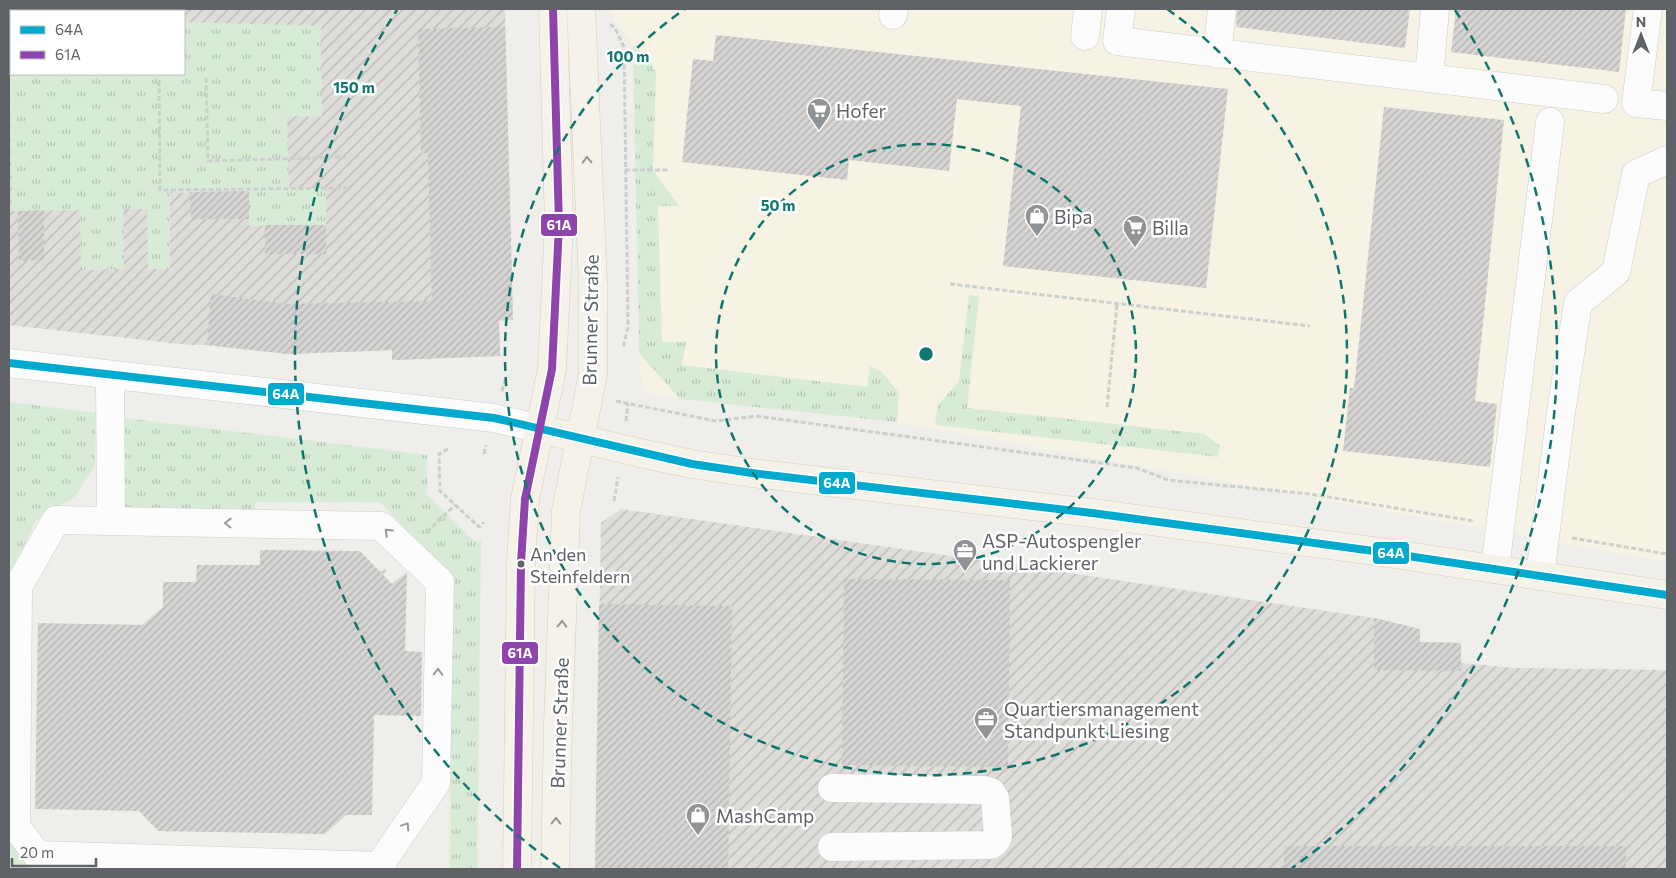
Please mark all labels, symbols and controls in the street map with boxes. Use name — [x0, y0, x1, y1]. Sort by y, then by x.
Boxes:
legend — [10, 10, 185, 75]
north arrow — [1616, 10, 1666, 60]
text: N — [1636, 13, 1646, 30]
text: 64A — [55, 20, 83, 38]
text: 61A — [55, 45, 81, 63]
text: 100 m — [607, 47, 649, 65]
text: 150 m — [333, 78, 375, 96]
supermarket icon: Hofer — [806, 97, 832, 131]
place label: Hofer — [836, 99, 887, 122]
one-way arrow — [582, 156, 593, 164]
text: 50 m — [761, 196, 795, 214]
shop icon: Bipa — [1024, 203, 1050, 237]
place label: Bipa — [1054, 205, 1092, 228]
line badge: 61A — [540, 213, 578, 237]
supermarket icon: Billa — [1122, 214, 1148, 248]
text: 61A — [546, 216, 572, 233]
place label: Billa — [1152, 216, 1189, 239]
street label: Brunner Straße — [577, 254, 603, 386]
centre of rings — [917, 345, 935, 363]
line badge: 64A — [267, 382, 305, 406]
text: 64A — [272, 385, 300, 402]
line badge: 64A — [818, 471, 856, 495]
text: 64A — [823, 474, 851, 491]
one-way arrow — [224, 517, 232, 528]
one-way arrow — [384, 529, 393, 538]
place label: ASP-Autospengler und Lackierer — [982, 529, 1142, 574]
office icon: ASP-Autospengler und Lackierer — [952, 538, 978, 572]
line badge: 64A — [1372, 541, 1410, 565]
place label: An den Steinfeldern — [530, 543, 630, 587]
text: 64A — [1377, 544, 1405, 561]
marker: An den Steinfeldern — [516, 559, 526, 569]
one-way arrow — [557, 620, 567, 628]
line badge: 61A — [501, 641, 539, 665]
text: 61A — [507, 644, 533, 661]
street label: Brunner Straße — [545, 657, 573, 789]
one-way arrow — [433, 668, 443, 676]
place label: Quartiersmanagement Standpunkt Liesing — [1004, 697, 1199, 742]
office icon: Quartiersmanagement Standpunkt Liesing — [973, 706, 999, 740]
shop icon: MashCamp — [685, 802, 711, 836]
place label: MashCamp — [716, 804, 814, 827]
one-way arrow — [551, 816, 561, 824]
one-way arrow — [400, 822, 409, 831]
scale bar — [12, 836, 96, 868]
text: 20 m — [20, 843, 54, 861]

